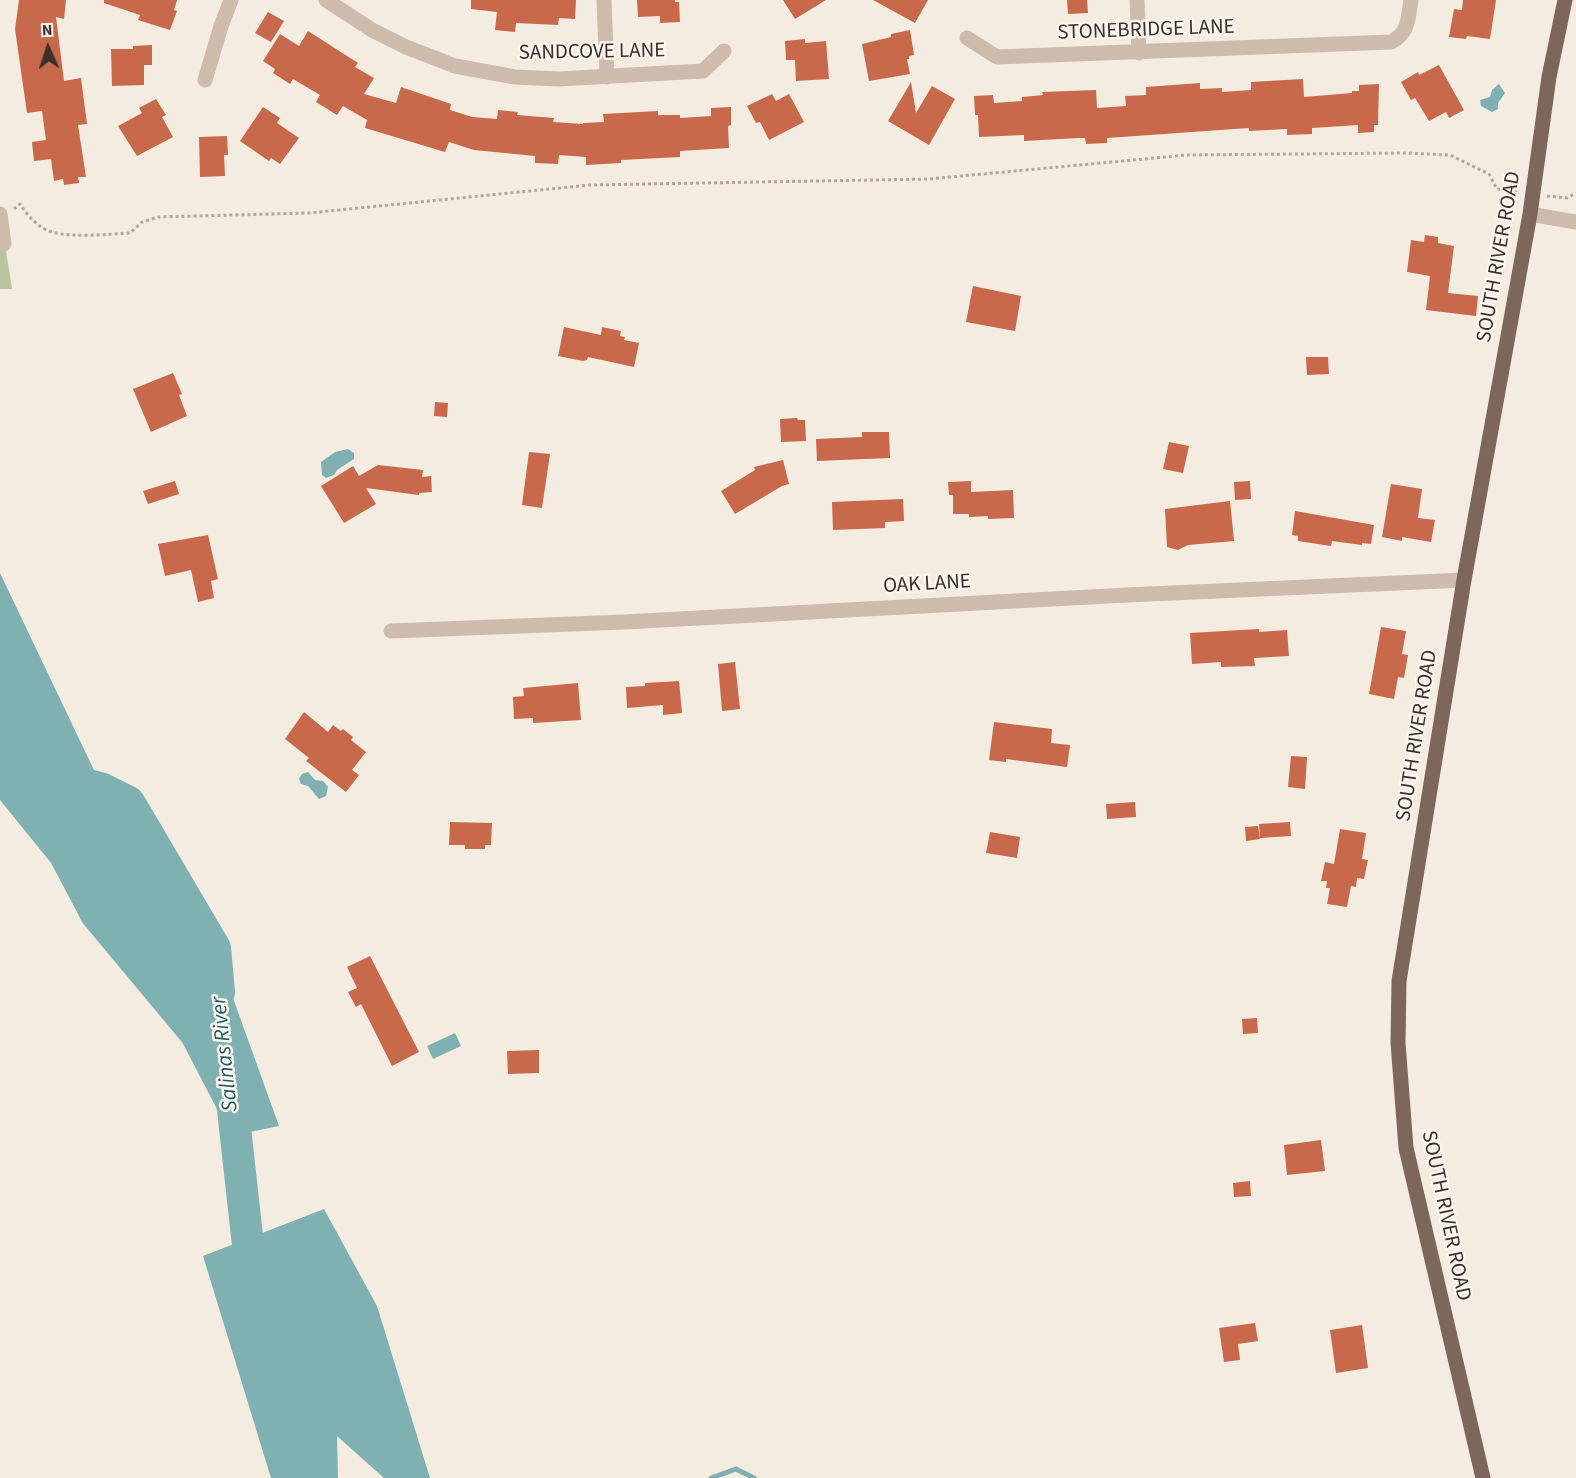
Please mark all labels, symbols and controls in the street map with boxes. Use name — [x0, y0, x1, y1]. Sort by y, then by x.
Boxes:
street label: STONEBRIDGE LANE — [1057, 15, 1235, 47]
north arrow — [18, 18, 78, 78]
text: N — [41, 19, 53, 41]
street label: SANDCOVE LANE — [518, 39, 666, 67]
street label: SOUTH RIVER ROAD — [1473, 169, 1527, 345]
street label: OAK LANE — [882, 570, 972, 600]
street label: SOUTH RIVER ROAD — [1392, 648, 1444, 824]
water label: Salinas River — [207, 995, 245, 1113]
street label: SOUTH RIVER ROAD — [1415, 1129, 1475, 1303]

